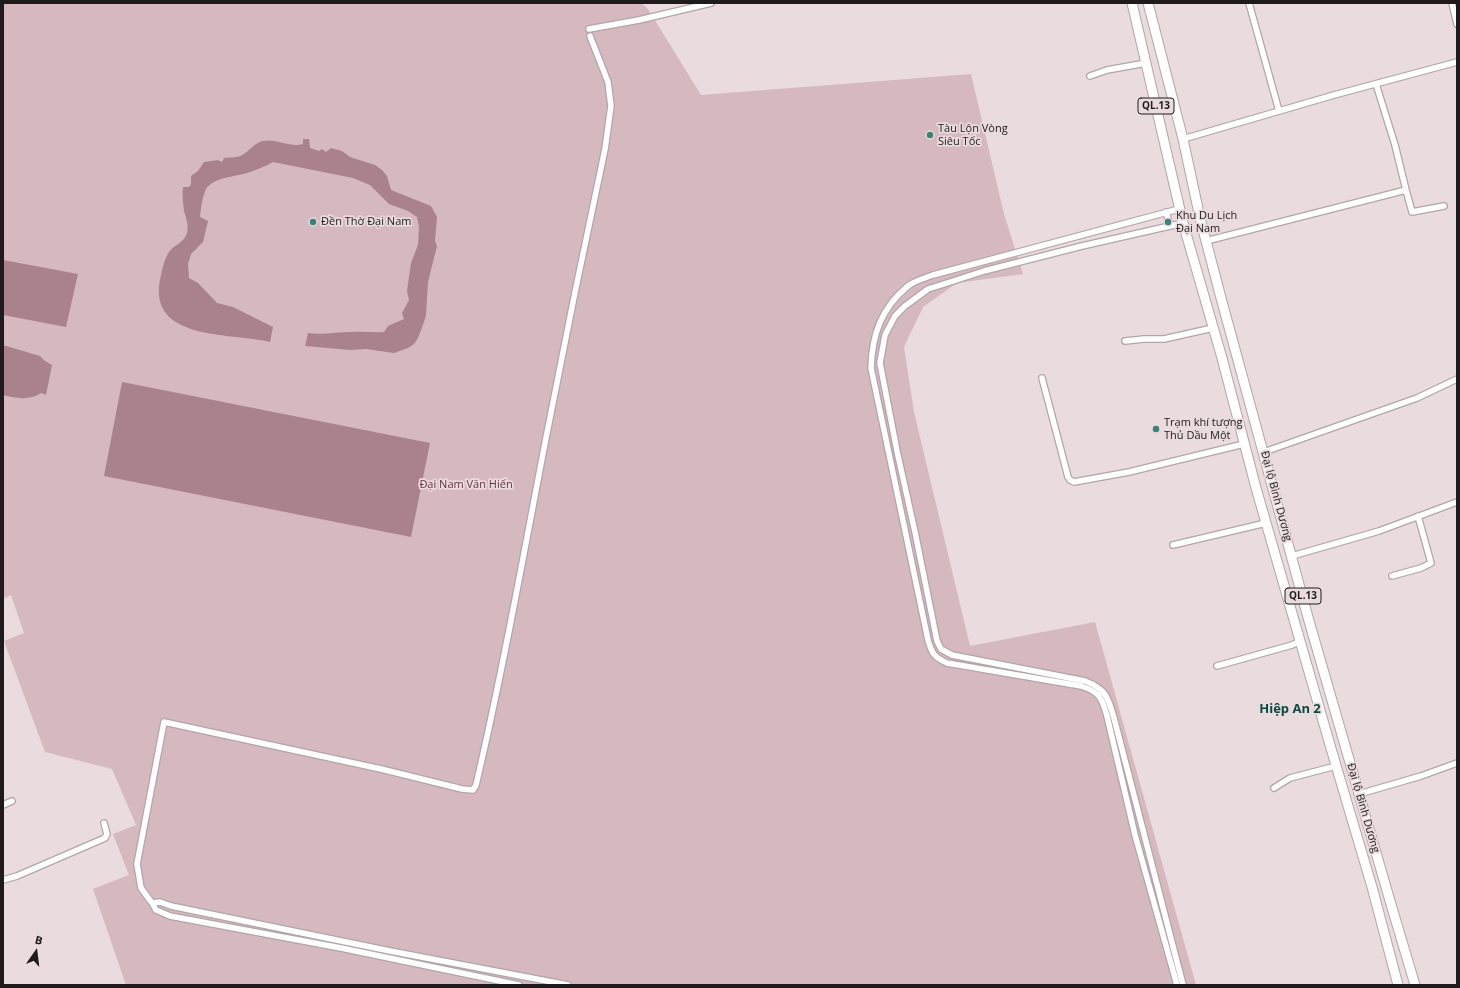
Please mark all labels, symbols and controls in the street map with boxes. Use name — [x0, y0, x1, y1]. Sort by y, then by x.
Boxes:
road number: QL.13 — [1138, 98, 1174, 114]
place label: Tàu Lộn Vòng Siêu Tốc — [938, 122, 1008, 148]
marker: Tàu Lộn Vòng Siêu Tốc — [925, 130, 935, 140]
place label: Khu Du Lịch Đại Nam — [1176, 209, 1237, 235]
place label: Đền Thờ Đại Nam — [321, 215, 411, 229]
marker: Đền Thờ Đại Nam — [308, 217, 318, 227]
marker: Khu Du Lịch Đại Nam — [1163, 217, 1173, 227]
place label: Trạm khí tượng Thủ Dầu Một — [1164, 416, 1243, 442]
marker: Trạm khí tượng Thủ Dầu Một — [1151, 424, 1161, 434]
street label: Đại lộ Bình Dương — [1258, 449, 1294, 543]
park label: Đại Nam Văn Hiến — [419, 478, 513, 492]
road number: QL.13 — [1285, 588, 1321, 604]
district label: Hiệp An 2 — [1259, 701, 1321, 717]
street label: Đại lộ Bình Dương — [1344, 762, 1382, 854]
north arrow — [16, 932, 56, 972]
text: B — [34, 932, 44, 948]

